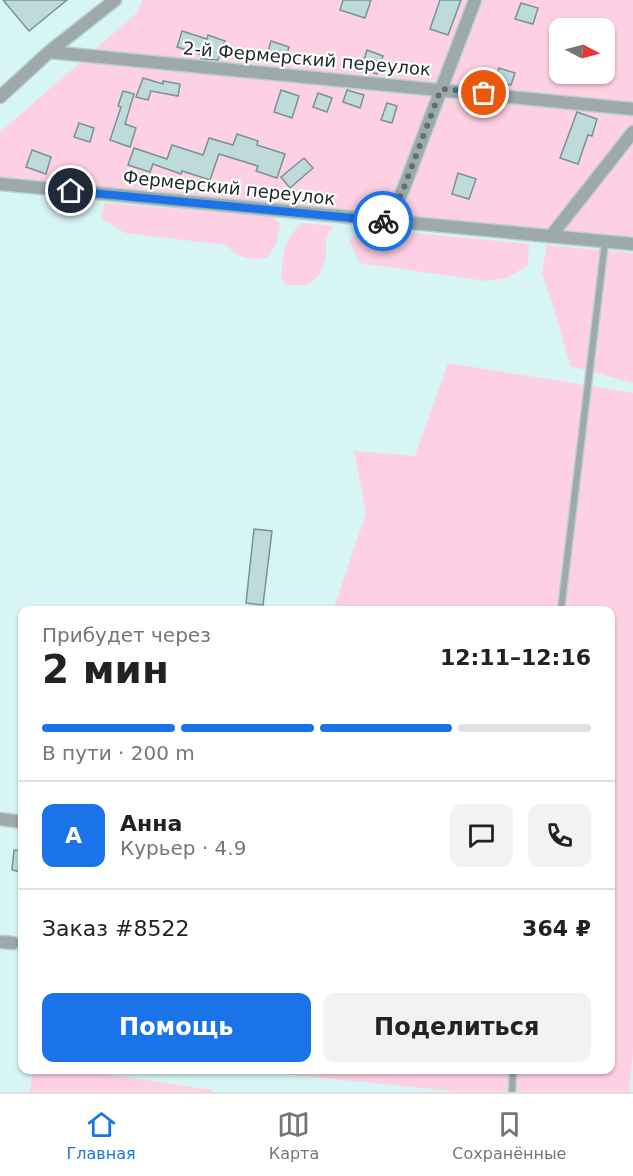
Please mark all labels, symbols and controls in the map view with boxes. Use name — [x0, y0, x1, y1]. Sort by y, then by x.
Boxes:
north arrow — [549, 18, 615, 84]
map controls — [549, 18, 615, 84]
street label: 2-й Фермерский переулок — [182, 37, 432, 80]
pin — [458, 67, 509, 118]
icon: bag — [467, 76, 500, 109]
pin — [45, 165, 96, 216]
street label: Фермерский переулок — [122, 166, 336, 209]
icon: home — [54, 174, 87, 207]
courier — [353, 191, 413, 251]
icon: bike — [367, 205, 400, 238]
text: Прибудет через — [42, 623, 211, 647]
text: 12:11–12:16 — [440, 645, 591, 670]
text: 2 мин — [42, 647, 169, 692]
text: В пути · 200 m — [42, 741, 195, 765]
button: chat — [450, 804, 513, 867]
button: phone — [528, 804, 591, 867]
text: Анна — [120, 811, 182, 836]
text: А — [65, 823, 82, 848]
text: Курьер · 4.9 — [120, 836, 246, 860]
text: Заказ #8522 — [42, 916, 189, 941]
text: 364 ₽ — [522, 916, 591, 941]
button: Помощь — [42, 993, 311, 1062]
button: Поделиться — [323, 993, 591, 1062]
tab: Главная — [67, 1108, 136, 1163]
tab: Карта — [269, 1108, 319, 1163]
tab: Сохранённые — [452, 1108, 566, 1163]

